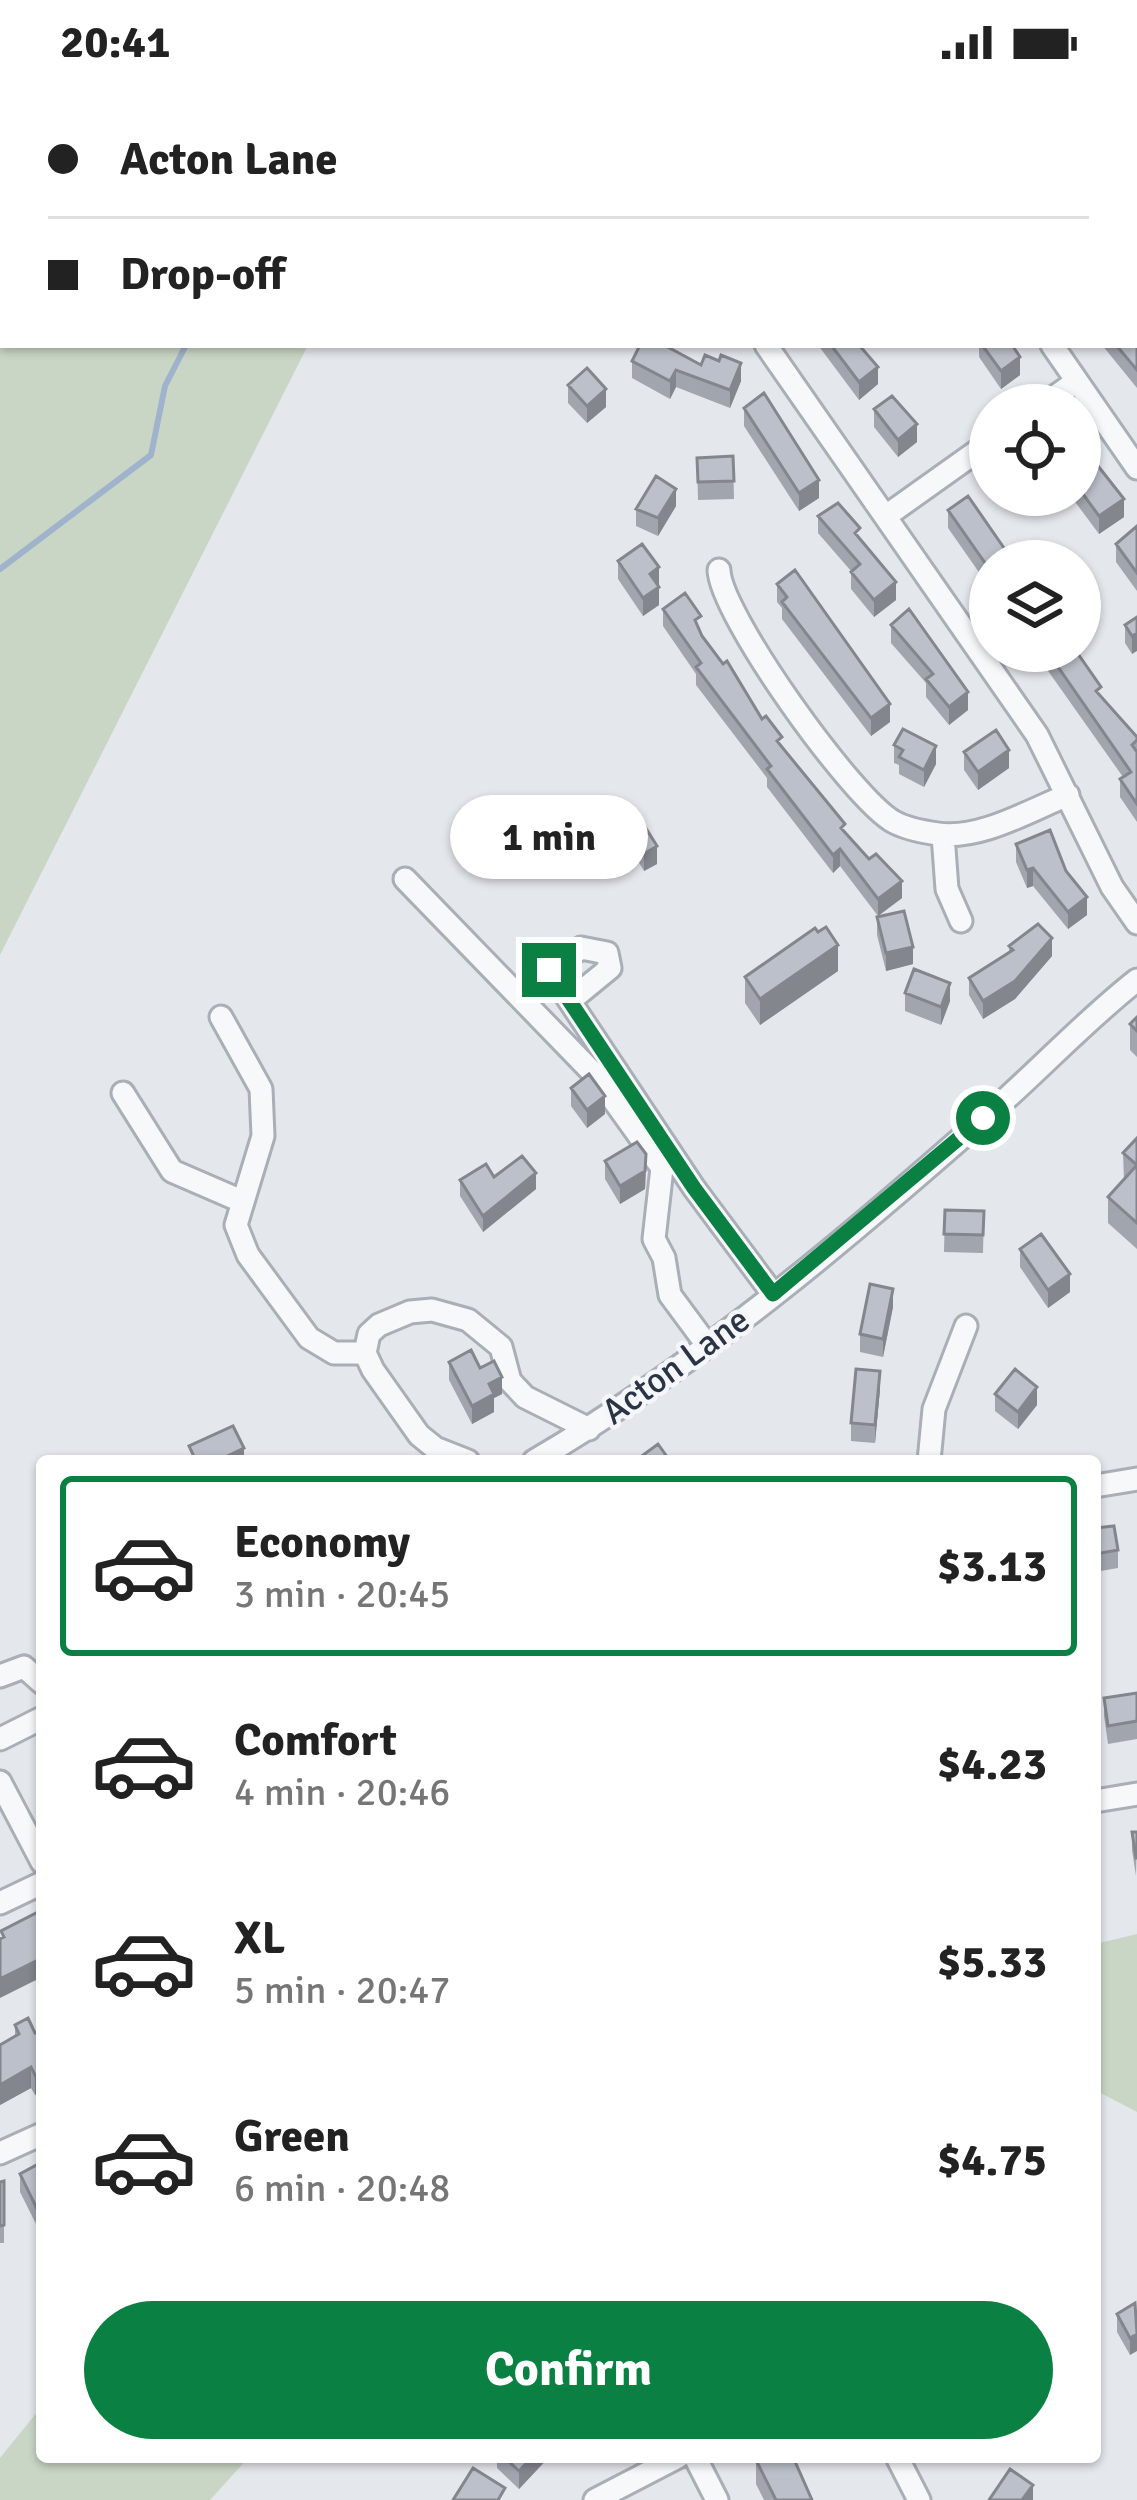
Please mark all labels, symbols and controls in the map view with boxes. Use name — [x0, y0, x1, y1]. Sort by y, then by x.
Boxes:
text: 20:41 — [60, 15, 170, 70]
text: Acton Lane — [120, 132, 338, 187]
text: Drop-off — [120, 247, 285, 302]
map controls — [969, 384, 1101, 672]
button: locate — [969, 384, 1101, 516]
button: layers — [969, 540, 1101, 672]
callout: 1 min — [450, 796, 648, 880]
text: 1 min — [502, 813, 596, 861]
route end — [522, 943, 576, 997]
route start — [956, 1091, 1010, 1145]
street label: Acton Lane — [593, 1297, 759, 1435]
icon: car — [90, 1512, 198, 1620]
text: Economy — [234, 1515, 410, 1570]
text: $3.13 — [937, 1539, 1047, 1594]
text: 3 min · 20:45 — [234, 1570, 450, 1618]
icon: car — [90, 1710, 198, 1818]
text: Comfort — [234, 1713, 397, 1768]
text: $4.23 — [937, 1737, 1047, 1792]
text: 4 min · 20:46 — [234, 1768, 450, 1816]
icon: car — [90, 1908, 198, 2016]
text: XL — [234, 1911, 285, 1966]
text: $5.33 — [937, 1935, 1047, 1990]
text: 5 min · 20:47 — [234, 1966, 450, 2014]
icon: car — [90, 2106, 198, 2214]
text: Green — [234, 2109, 350, 2164]
text: $4.75 — [937, 2133, 1047, 2188]
text: 6 min · 20:48 — [234, 2164, 450, 2212]
button: Confirm — [84, 2301, 1053, 2439]

